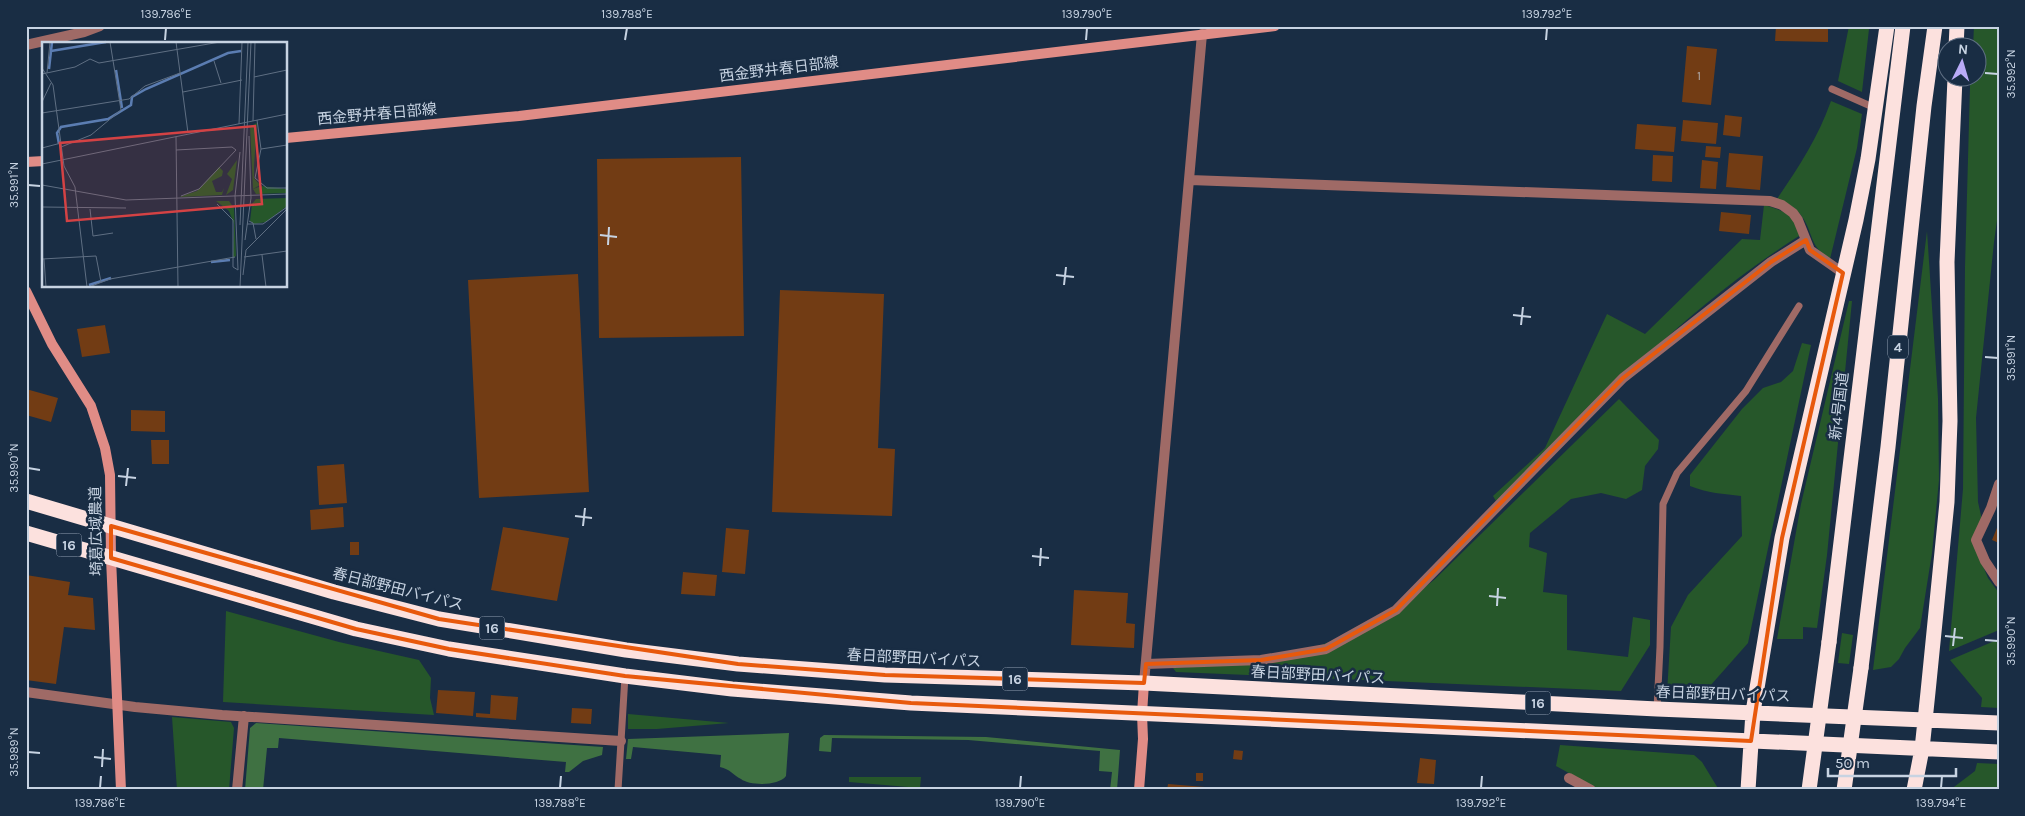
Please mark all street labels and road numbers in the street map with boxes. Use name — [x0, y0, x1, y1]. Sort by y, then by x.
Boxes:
street label: 西金野井春日部線 — [718, 53, 840, 85]
street label: 西金野井春日部線 — [316, 100, 438, 128]
road number: 4 — [1888, 336, 1908, 358]
street label: 新4号国道 — [1826, 371, 1852, 441]
street label: 埼葛広域農道 — [86, 486, 106, 576]
road number: 16 — [56, 534, 82, 556]
street label: 春日部野田バイパス — [330, 564, 466, 614]
road number: 16 — [480, 616, 504, 640]
street label: 春日部野田バイパス — [846, 645, 982, 671]
street label: 春日部野田バイパス — [1250, 662, 1386, 688]
road number: 16 — [1002, 668, 1028, 691]
street label: 春日部野田バイパス — [1655, 683, 1791, 705]
road number: 16 — [1526, 691, 1550, 714]

